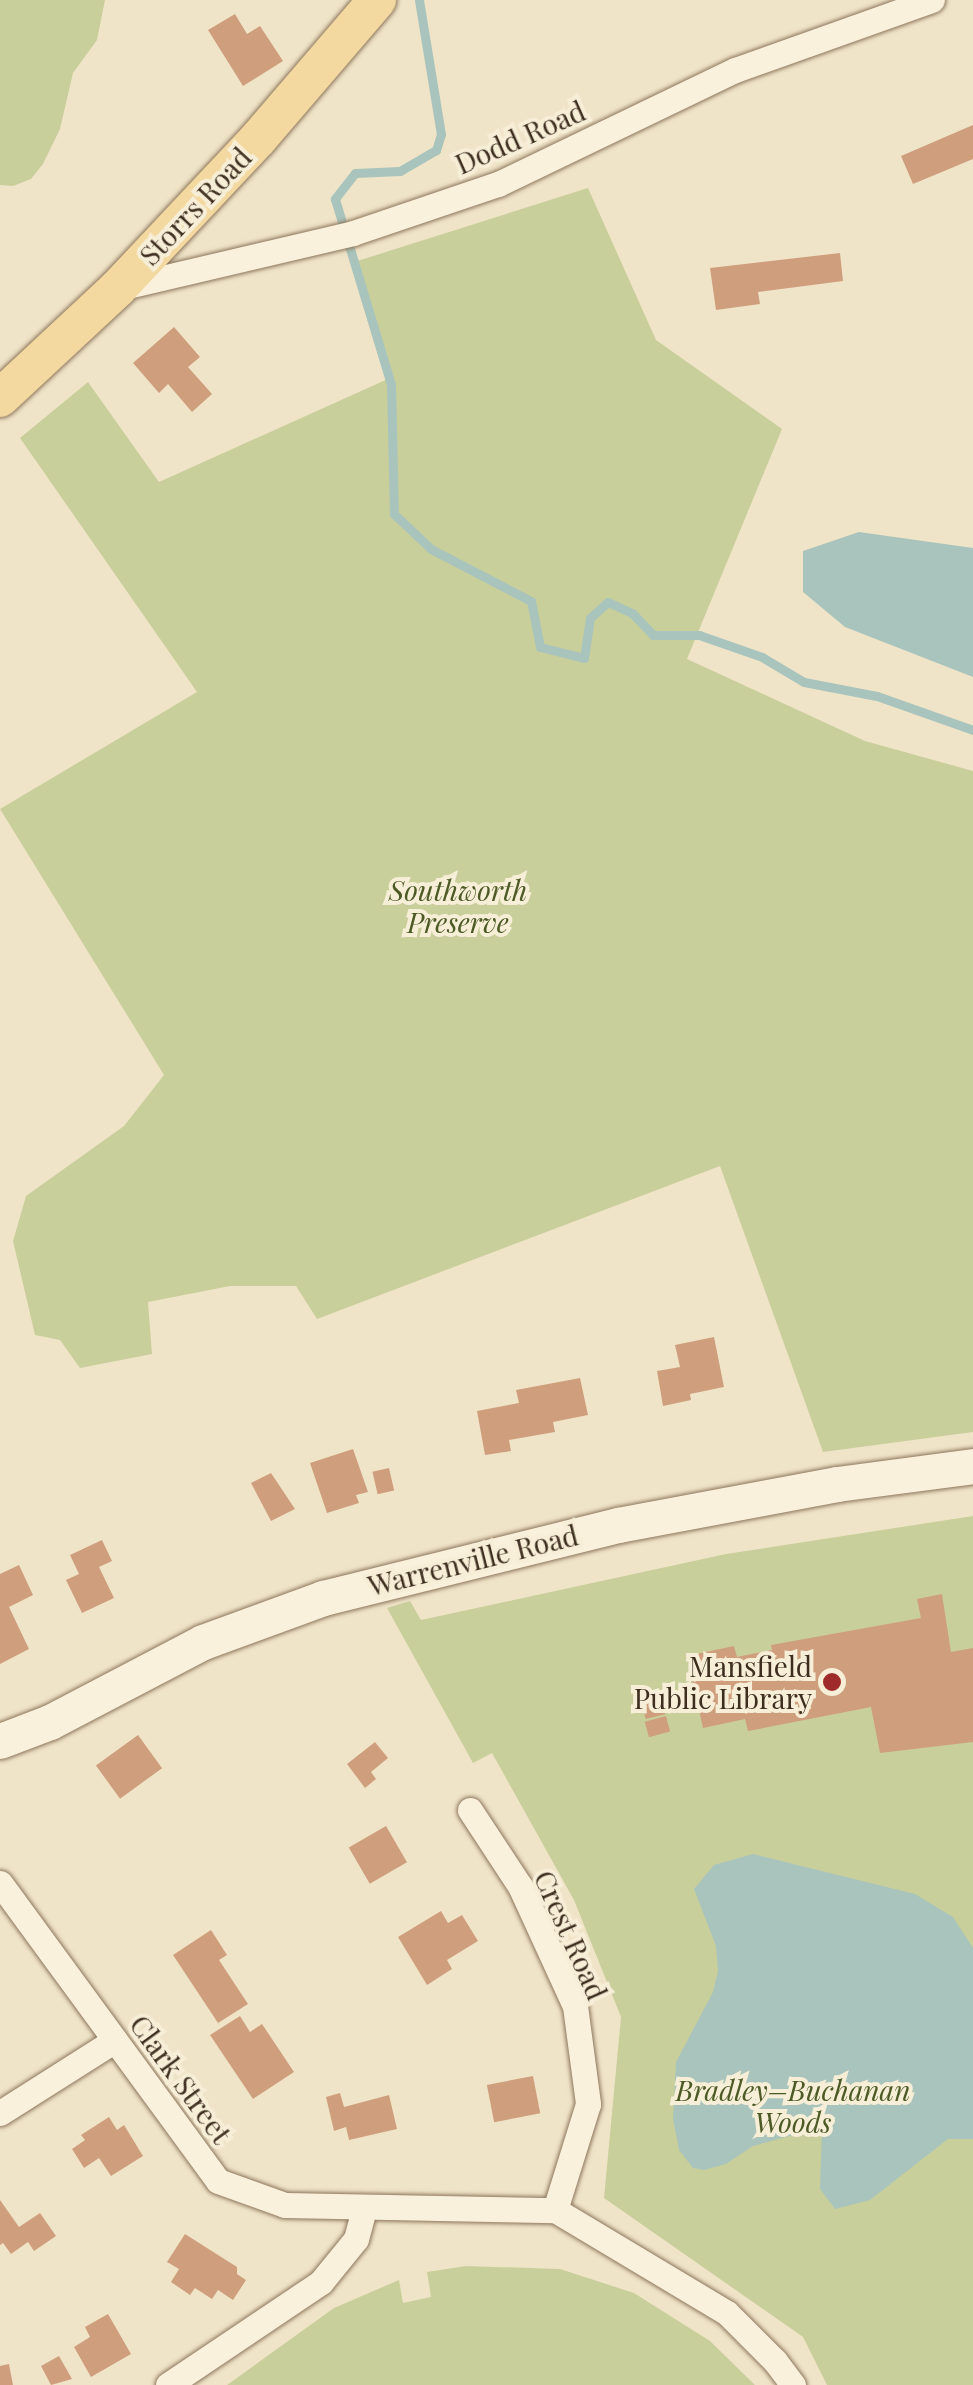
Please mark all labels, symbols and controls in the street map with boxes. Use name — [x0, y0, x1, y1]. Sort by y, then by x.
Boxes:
street label: Dodd Road — [450, 93, 590, 181]
street label: Storrs Road — [132, 140, 258, 272]
park label: Southworth Preserve — [389, 873, 527, 939]
street label: Warrenville Road — [364, 1518, 582, 1602]
place label: Mansfield Public Library — [634, 1649, 812, 1715]
marker: Mansfield Public Library — [821, 1671, 843, 1693]
street label: Crest Road — [527, 1865, 615, 2005]
street label: Clark Street — [123, 2008, 239, 2150]
park label: Bradley–Buchanan Woods — [676, 2073, 910, 2139]

